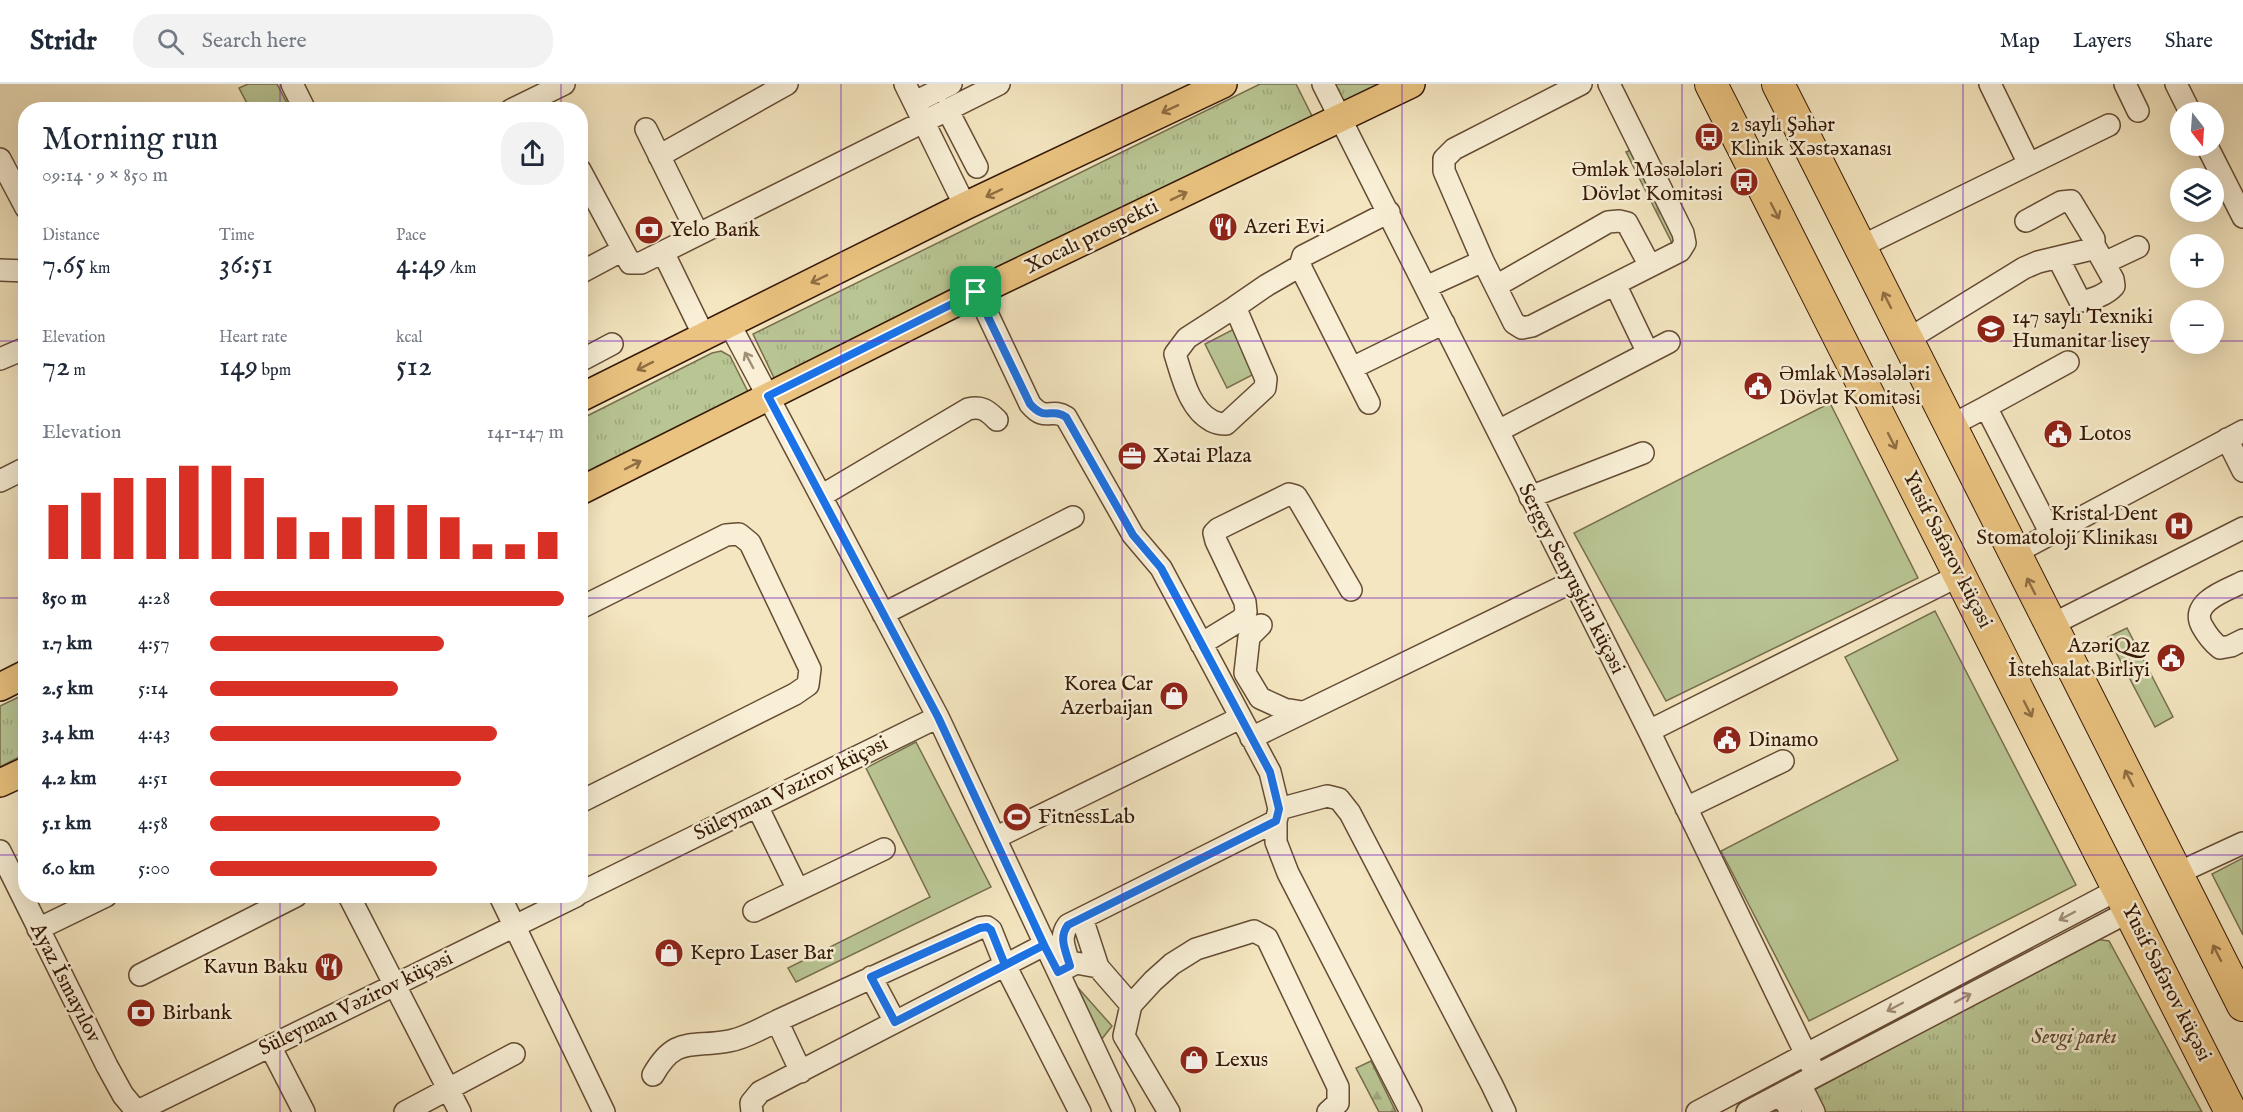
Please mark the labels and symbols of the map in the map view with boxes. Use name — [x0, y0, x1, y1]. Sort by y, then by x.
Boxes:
north arrow — [2170, 102, 2224, 156]
one-way arrow — [1162, 104, 1180, 116]
place label: 2 saylı Şəhər Klinik Xəstəxanası — [1730, 112, 1892, 163]
bus stop icon: 2 saylı Şəhər Klinik Xəstəxanası — [1693, 121, 1725, 153]
place label: Əmlək Məsələləri Dövlət Komitəsi — [1571, 157, 1723, 208]
bus stop icon: Əmlək Məsələləri Dövlət Komitəsi — [1728, 166, 1760, 198]
one-way arrow — [986, 187, 1004, 199]
one-way arrow — [1169, 189, 1187, 201]
street label: Xocalı prospekti — [1021, 193, 1163, 281]
one-way arrow — [1770, 202, 1782, 220]
restaurant icon: Azeri Evi — [1207, 211, 1239, 243]
bank icon: Yelo Bank — [633, 214, 665, 246]
place label: Azeri Evi — [1243, 214, 1325, 241]
place label: Yelo Bank — [670, 217, 760, 244]
pin — [950, 266, 1001, 317]
one-way arrow — [811, 273, 829, 285]
one-way arrow — [1880, 291, 1892, 309]
place label: 147 saylı Texniki Humanitar lisey — [2012, 304, 2153, 355]
school or university icon: 147 saylı Texniki Humanitar lisey — [1975, 313, 2007, 345]
one-way arrow — [742, 351, 754, 369]
one-way arrow — [636, 361, 654, 372]
place label: Əmlak Məsələləri Dövlət Komitəsi — [1779, 361, 1930, 412]
public building icon: Əmlak Məsələləri Dövlət Komitəsi — [1742, 370, 1774, 402]
public building icon: Lotos — [2042, 418, 2074, 450]
place label: Lotos — [2079, 421, 2131, 448]
one-way arrow — [1887, 432, 1898, 450]
office icon: Xətai Plaza — [1116, 440, 1148, 472]
place label: Xətai Plaza — [1153, 443, 1252, 470]
one-way arrow — [623, 458, 641, 470]
street label: Yusif Səfərov küçəsi — [1896, 467, 1998, 633]
street label: Sergey Senyuşkin küçəsi — [1511, 479, 1631, 679]
place label: Kristal Dent Stomatoloji Klinikası — [1976, 501, 2158, 552]
hospital icon: Kristal Dent Stomatoloji Klinikası — [2163, 510, 2195, 542]
one-way arrow — [2025, 577, 2037, 595]
place label: AzəriQaz İstehsalat Birliyi — [2008, 633, 2150, 684]
public building icon: AzəriQaz İstehsalat Birliyi — [2155, 642, 2187, 674]
place label: Korea Car Azerbaijan — [1060, 671, 1153, 722]
shop icon: Korea Car Azerbaijan — [1158, 680, 1190, 712]
one-way arrow — [2023, 699, 2034, 717]
public building icon: Dinamo — [1711, 724, 1743, 756]
place label: Dinamo — [1748, 727, 1818, 754]
street label: Süleyman Vəzirov küçəsi — [689, 730, 893, 848]
one-way arrow — [2123, 770, 2135, 788]
sports icon: FitnessLab — [1001, 801, 1033, 833]
place label: FitnessLab — [1038, 804, 1135, 831]
street label: Yusif Səfərov küçəsi — [2115, 900, 2217, 1066]
one-way arrow — [2059, 910, 2076, 922]
street label: Ayaz İsmayılov — [23, 918, 107, 1048]
shop icon: Kepro Laser Bar — [653, 937, 685, 969]
place label: Kepro Laser Bar — [690, 940, 834, 967]
one-way arrow — [2211, 944, 2222, 962]
street label: Süleyman Vəzirov küçəsi — [254, 945, 458, 1063]
restaurant icon: Kavun Baku — [313, 951, 345, 983]
place label: Kavun Baku — [203, 954, 308, 981]
one-way arrow — [1954, 992, 1972, 1003]
bank icon: Birbank — [125, 997, 157, 1029]
place label: Birbank — [162, 1000, 233, 1027]
one-way arrow — [1886, 1002, 1904, 1013]
park label: Sevgi parkı — [2031, 1024, 2117, 1051]
shop icon: Lexus — [1178, 1044, 1210, 1076]
place label: Lexus — [1215, 1047, 1268, 1074]

